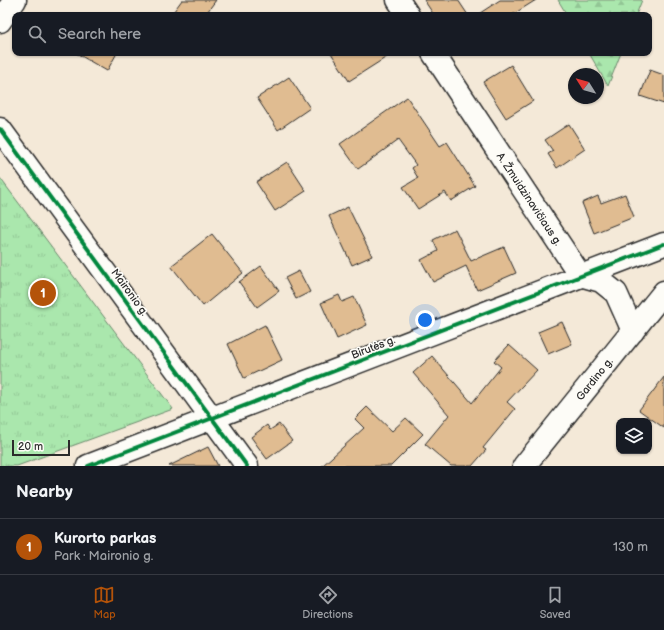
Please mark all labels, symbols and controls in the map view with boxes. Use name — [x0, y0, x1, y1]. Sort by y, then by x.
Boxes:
search box — [12, 12, 652, 56]
icon: search — [26, 23, 48, 45]
text: Search here — [58, 25, 141, 44]
north arrow — [568, 68, 604, 104]
street label: A. Žmuidzinavičiaus g. — [494, 150, 565, 248]
street label: Maironio g. — [108, 266, 151, 318]
pin: 1 — [30, 278, 56, 308]
your location — [415, 310, 435, 330]
street label: Birutės g. — [349, 333, 397, 362]
street label: Gardino g. — [574, 355, 616, 403]
map controls — [616, 418, 652, 454]
button: layers — [616, 418, 652, 454]
scale bar — [12, 438, 70, 457]
text: 20 m — [18, 440, 43, 453]
text: Nearby — [16, 482, 73, 502]
text: Kurorto parkas — [54, 529, 156, 548]
text: 1 — [26, 539, 32, 555]
text: 130 m — [613, 539, 648, 555]
text: Park · Maironio g. — [54, 548, 153, 564]
tab: Map — [93, 584, 116, 621]
tab: Directions — [302, 584, 353, 621]
tab: Saved — [540, 584, 571, 621]

